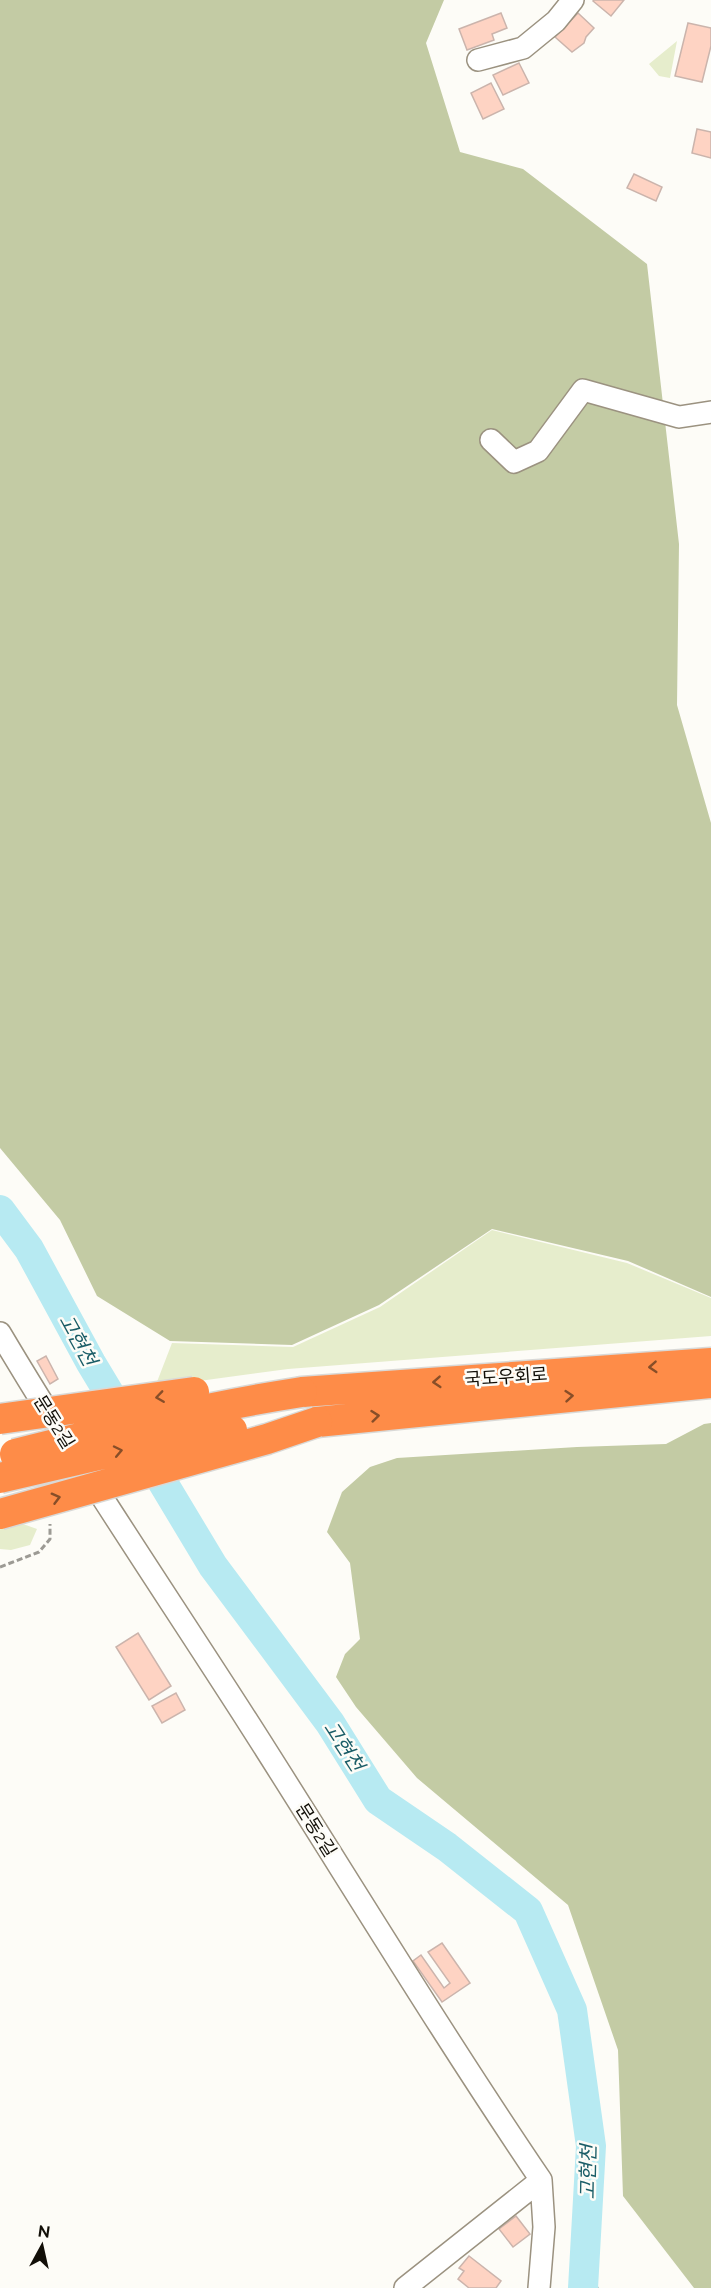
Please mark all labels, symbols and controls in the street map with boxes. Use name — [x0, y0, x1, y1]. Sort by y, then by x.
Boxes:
water label: 고현천 — [54, 1310, 103, 1372]
one-way arrow — [648, 1360, 657, 1373]
street label: 국도우회로 — [464, 1363, 548, 1390]
one-way arrow — [433, 1376, 442, 1389]
one-way arrow — [155, 1390, 165, 1402]
one-way arrow — [565, 1390, 574, 1403]
street label: 문동2길 — [30, 1391, 79, 1452]
one-way arrow — [371, 1410, 380, 1423]
one-way arrow — [113, 1445, 123, 1458]
one-way arrow — [51, 1493, 61, 1506]
water label: 고현천 — [319, 1716, 371, 1778]
street label: 문동2길 — [292, 1799, 341, 1860]
water label: 고현천 — [576, 2142, 601, 2200]
north arrow — [12, 2216, 72, 2276]
text: N — [37, 2221, 51, 2242]

